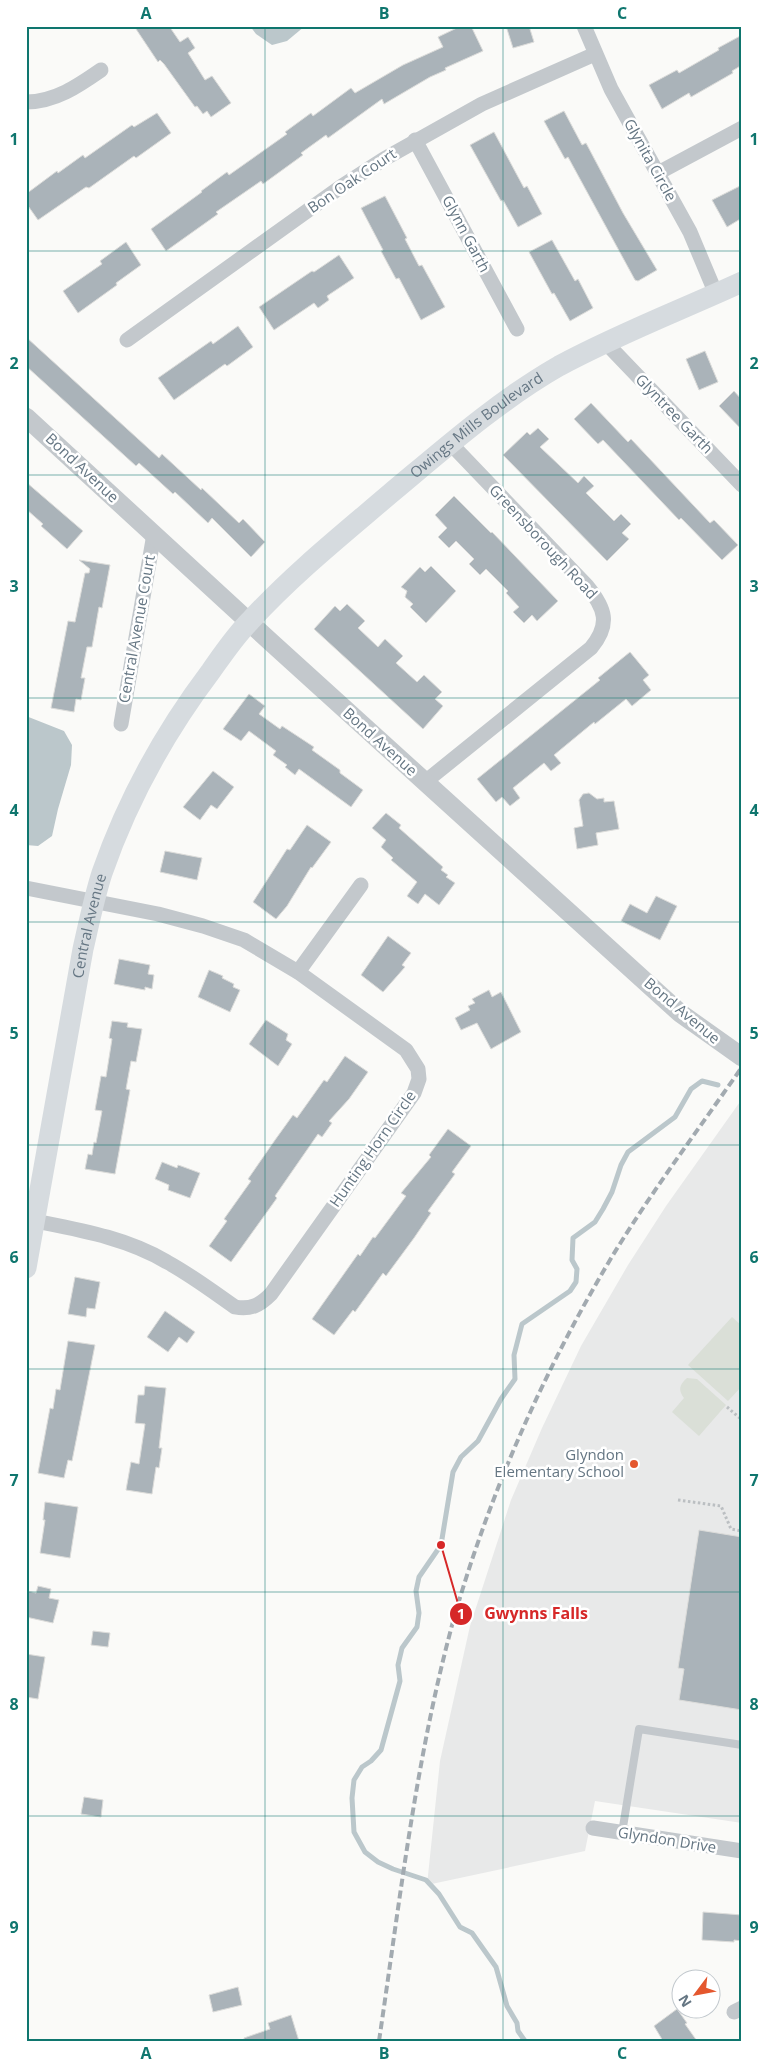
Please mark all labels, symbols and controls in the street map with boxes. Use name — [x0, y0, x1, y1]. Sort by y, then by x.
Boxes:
text: A — [140, 2, 152, 24]
text: B — [379, 2, 389, 24]
text: C — [617, 2, 627, 24]
street label: Glynita Circle — [620, 115, 682, 204]
text: 1 — [9, 128, 19, 150]
text: 1 — [749, 128, 759, 150]
street label: Bon Oak Court — [303, 143, 400, 217]
street label: Glynn Garth — [438, 192, 496, 275]
text: 2 — [9, 352, 19, 374]
text: 2 — [749, 352, 759, 374]
street label: Owings Mills Boulevard — [405, 367, 546, 482]
street label: Glyntree Garth — [632, 369, 718, 457]
street label: Bond Avenue — [42, 428, 124, 506]
street label: Greensborough Road — [485, 480, 602, 603]
street label: Central Avenue Court — [113, 553, 159, 704]
text: 3 — [9, 575, 19, 597]
text: 3 — [749, 575, 759, 597]
street label: Bond Avenue — [339, 703, 422, 780]
text: 4 — [9, 799, 19, 821]
text: 4 — [749, 799, 759, 821]
street label: Central Avenue — [67, 871, 110, 980]
street label: Bond Avenue — [641, 973, 725, 1048]
text: 5 — [9, 1022, 19, 1044]
text: 5 — [749, 1022, 759, 1044]
street label: Hunting Horn Circle — [324, 1086, 420, 1211]
text: 6 — [9, 1246, 19, 1268]
text: 6 — [749, 1246, 759, 1268]
place label: Glyndon Elementary School — [494, 1444, 624, 1481]
marker: Glyndon Elementary School — [628, 1458, 640, 1470]
text: 7 — [9, 1469, 19, 1491]
text: 7 — [749, 1469, 759, 1491]
callout: Gwynns Falls — [449, 1598, 597, 1629]
text: Gwynns Falls — [484, 1602, 588, 1624]
text: 1 — [457, 1603, 465, 1623]
text: 8 — [9, 1693, 19, 1715]
text: 8 — [749, 1693, 759, 1715]
street label: Glyndon Drive — [616, 1821, 718, 1857]
text: 9 — [9, 1916, 19, 1938]
text: 9 — [749, 1916, 759, 1938]
north arrow — [670, 1970, 720, 2020]
text: N — [673, 1991, 696, 2011]
text: A — [140, 2042, 152, 2064]
text: B — [379, 2042, 389, 2064]
text: C — [617, 2042, 627, 2064]

